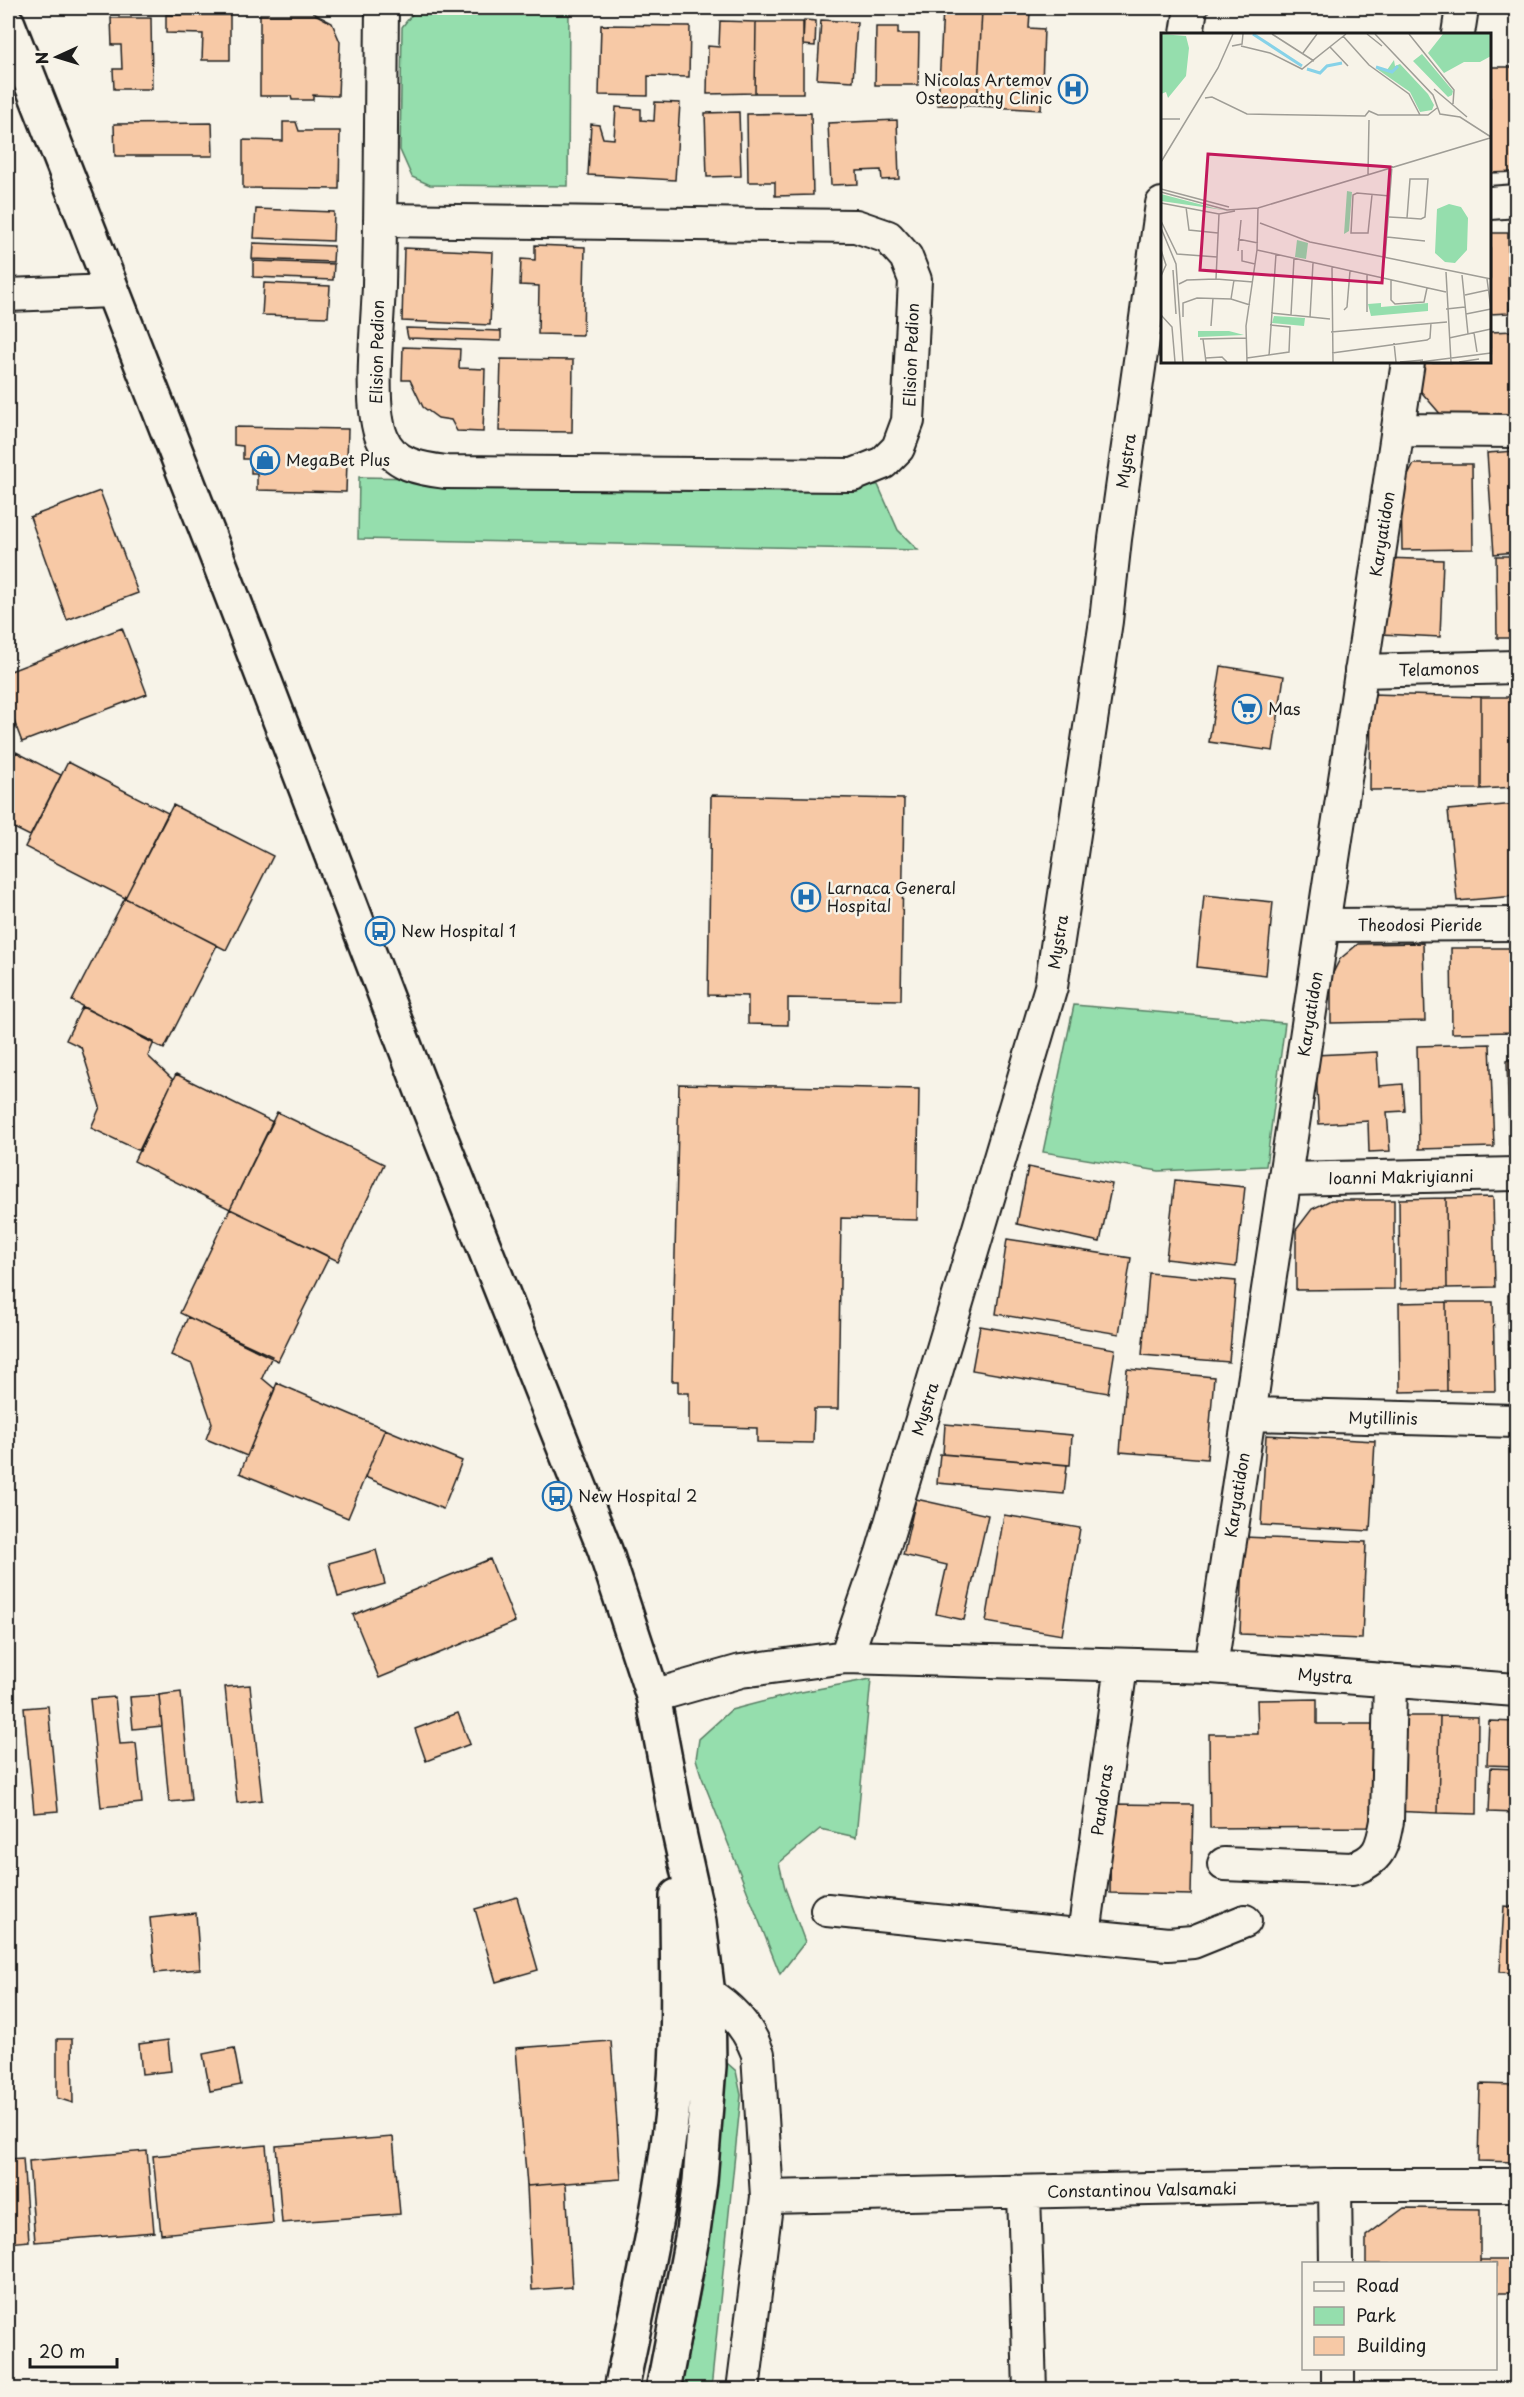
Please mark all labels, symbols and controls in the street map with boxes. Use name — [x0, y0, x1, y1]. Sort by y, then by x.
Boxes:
north arrow — [27, 27, 87, 87]
inset map — [1161, 33, 1491, 363]
text: N — [29, 51, 53, 65]
place label: Nicolas Artemov Osteopathy Clinic — [915, 67, 1052, 109]
hospital icon: Nicolas Artemov Osteopathy Clinic — [1057, 73, 1089, 105]
street label: Elision Pedion — [363, 300, 389, 404]
street label: Elision Pedion — [896, 302, 924, 407]
street label: Mystra — [1109, 432, 1141, 490]
shop icon: MegaBet Plus — [249, 444, 281, 476]
place label: MegaBet Plus — [286, 447, 390, 471]
street label: Karyatidon — [1362, 489, 1400, 578]
street label: Telamonos — [1398, 655, 1479, 681]
supermarket icon: Mas — [1231, 693, 1263, 725]
place label: Mas — [1268, 696, 1300, 720]
place label: Larnaca General Hospital — [827, 875, 956, 917]
hospital icon: Larnaca General Hospital — [790, 881, 822, 913]
street label: Theodosi Pieride — [1358, 912, 1482, 936]
street label: Mystra — [1041, 913, 1073, 971]
bus stop icon: New Hospital 1 — [364, 915, 396, 947]
place label: New Hospital 1 — [401, 918, 516, 942]
street label: Karyatidon — [1290, 969, 1328, 1058]
street label: Ioanni Makriyianni — [1328, 1163, 1474, 1189]
street label: Mystra — [905, 1379, 944, 1438]
street label: Mytillinis — [1348, 1404, 1418, 1430]
street label: Karyatidon — [1217, 1450, 1255, 1539]
bus stop icon: New Hospital 2 — [541, 1480, 573, 1512]
place label: New Hospital 2 — [578, 1483, 697, 1507]
street label: Mystra — [1297, 1661, 1353, 1689]
street label: Pandoras — [1084, 1763, 1118, 1837]
street label: Constantinou Valsamaki — [1047, 2175, 1237, 2203]
legend — [1302, 2262, 1497, 2370]
text: Road — [1356, 2271, 1400, 2298]
text: Park — [1356, 2301, 1396, 2328]
scale bar — [30, 2331, 117, 2369]
text: Building — [1356, 2331, 1426, 2358]
text: 20 m — [39, 2337, 85, 2364]

